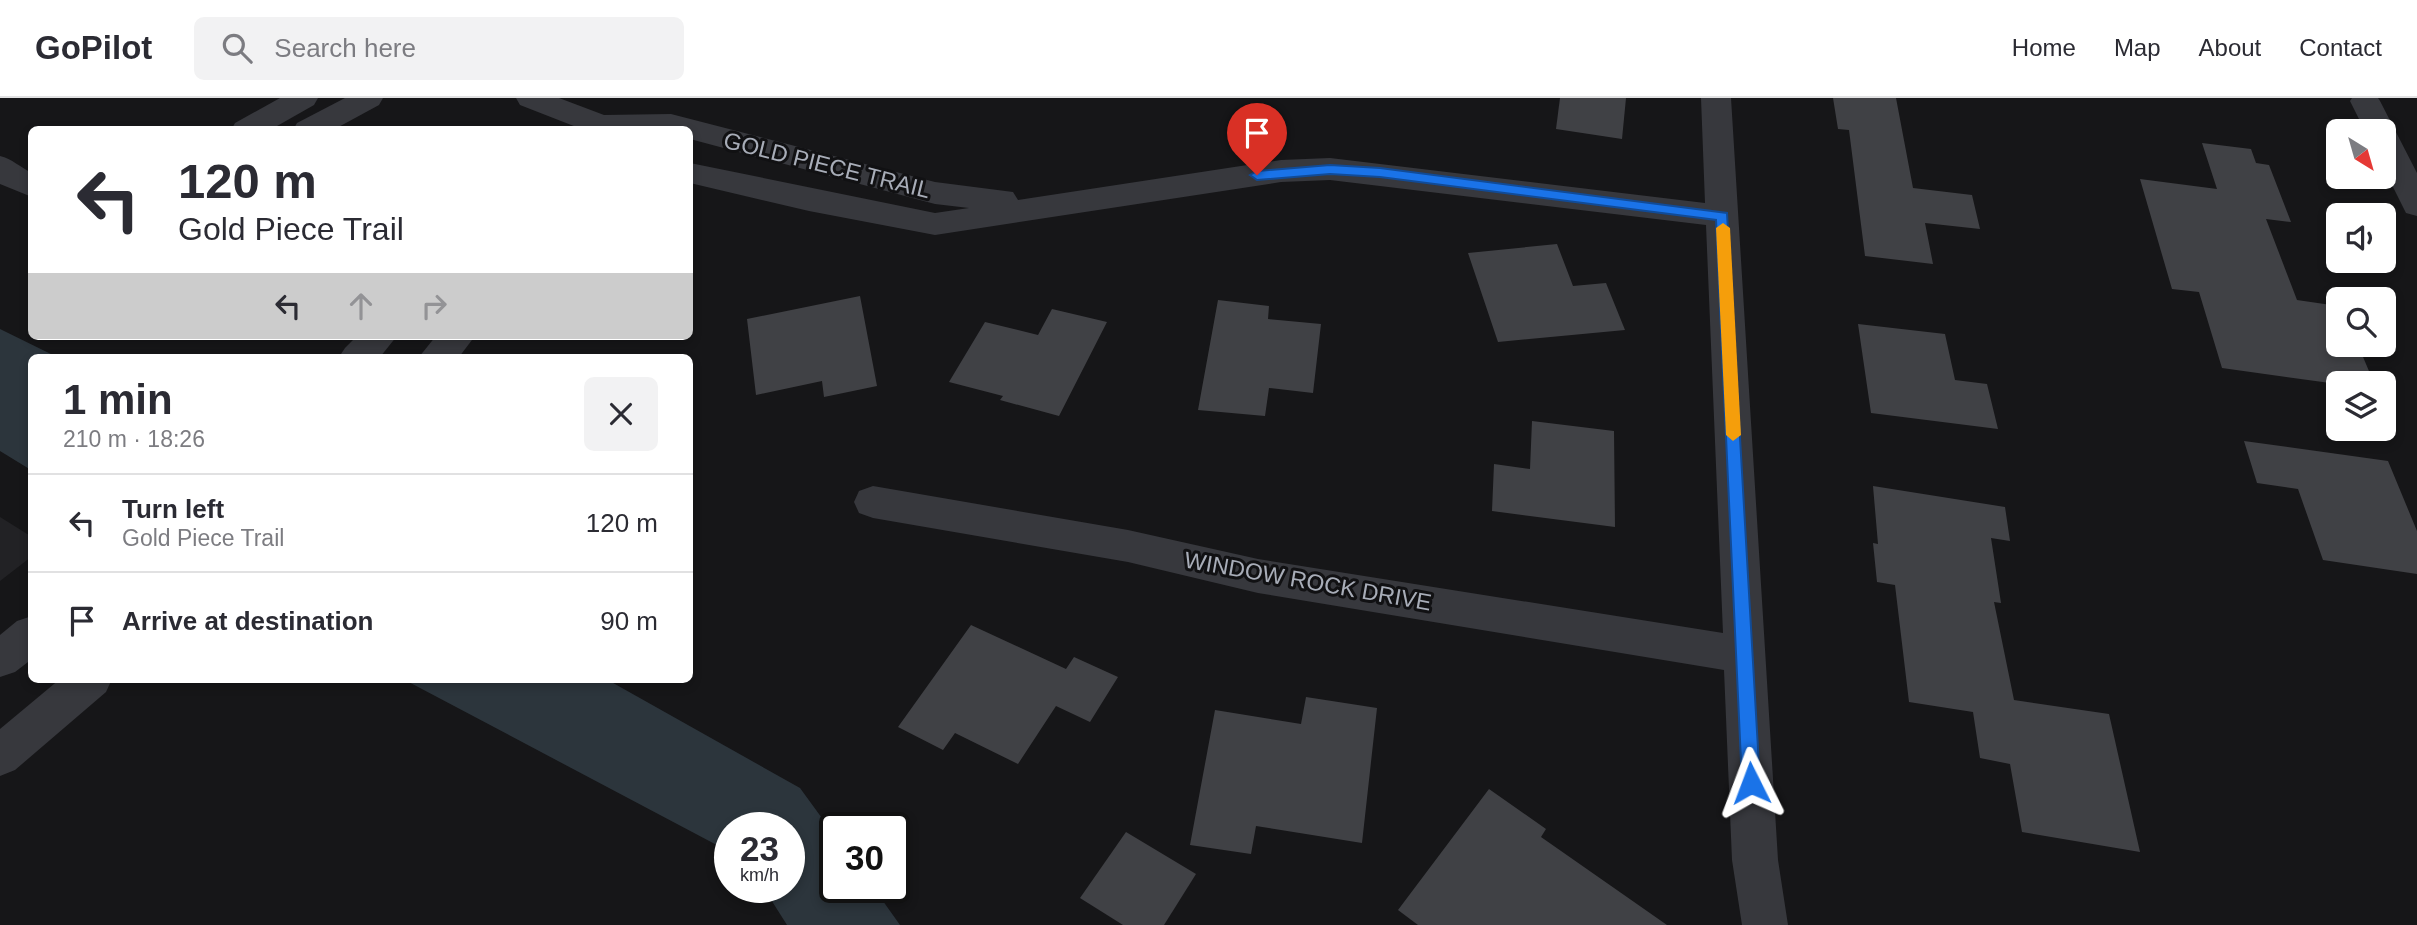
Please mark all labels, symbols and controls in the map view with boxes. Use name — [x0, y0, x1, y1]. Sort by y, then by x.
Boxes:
search box — [194, 17, 684, 80]
text: GoPilot — [35, 29, 152, 66]
icon: search — [218, 29, 256, 67]
text: Search here — [274, 33, 416, 63]
text: Home — [2012, 34, 2076, 61]
text: Map — [2114, 34, 2161, 61]
text: About — [2199, 34, 2261, 61]
text: Contact — [2299, 34, 2382, 61]
pin — [1227, 103, 1287, 175]
icon: arrive — [1238, 114, 1276, 152]
north arrow — [2326, 119, 2396, 189]
map controls — [2326, 119, 2396, 441]
street label: GOLD PIECE TRAIL — [721, 127, 933, 203]
icon: left — [63, 154, 154, 245]
text: 120 m — [178, 154, 317, 208]
button: sound — [2326, 203, 2396, 273]
text: Gold Piece Trail — [178, 211, 404, 247]
icon: left — [269, 287, 307, 325]
icon: ahead — [342, 287, 380, 325]
icon: right — [415, 287, 453, 325]
button: search — [2326, 287, 2396, 357]
button: layers — [2326, 371, 2396, 441]
text: 1 min — [63, 376, 173, 423]
button: close — [584, 377, 658, 451]
text: 210 m · 18:26 — [63, 426, 205, 452]
text: Turn left — [122, 494, 224, 524]
icon: left — [63, 504, 101, 542]
text: 120 m — [586, 508, 658, 538]
text: Gold Piece Trail — [122, 525, 284, 551]
street label: WINDOW ROCK DRIVE — [1182, 546, 1434, 616]
icon: arrive — [63, 602, 101, 640]
text: Arrive at destination — [122, 606, 373, 636]
text: 90 m — [600, 606, 658, 636]
position arrow — [1714, 746, 1788, 820]
speed limit sign: 30 — [819, 812, 910, 903]
text: 23 — [740, 829, 779, 868]
text: km/h — [740, 865, 779, 885]

